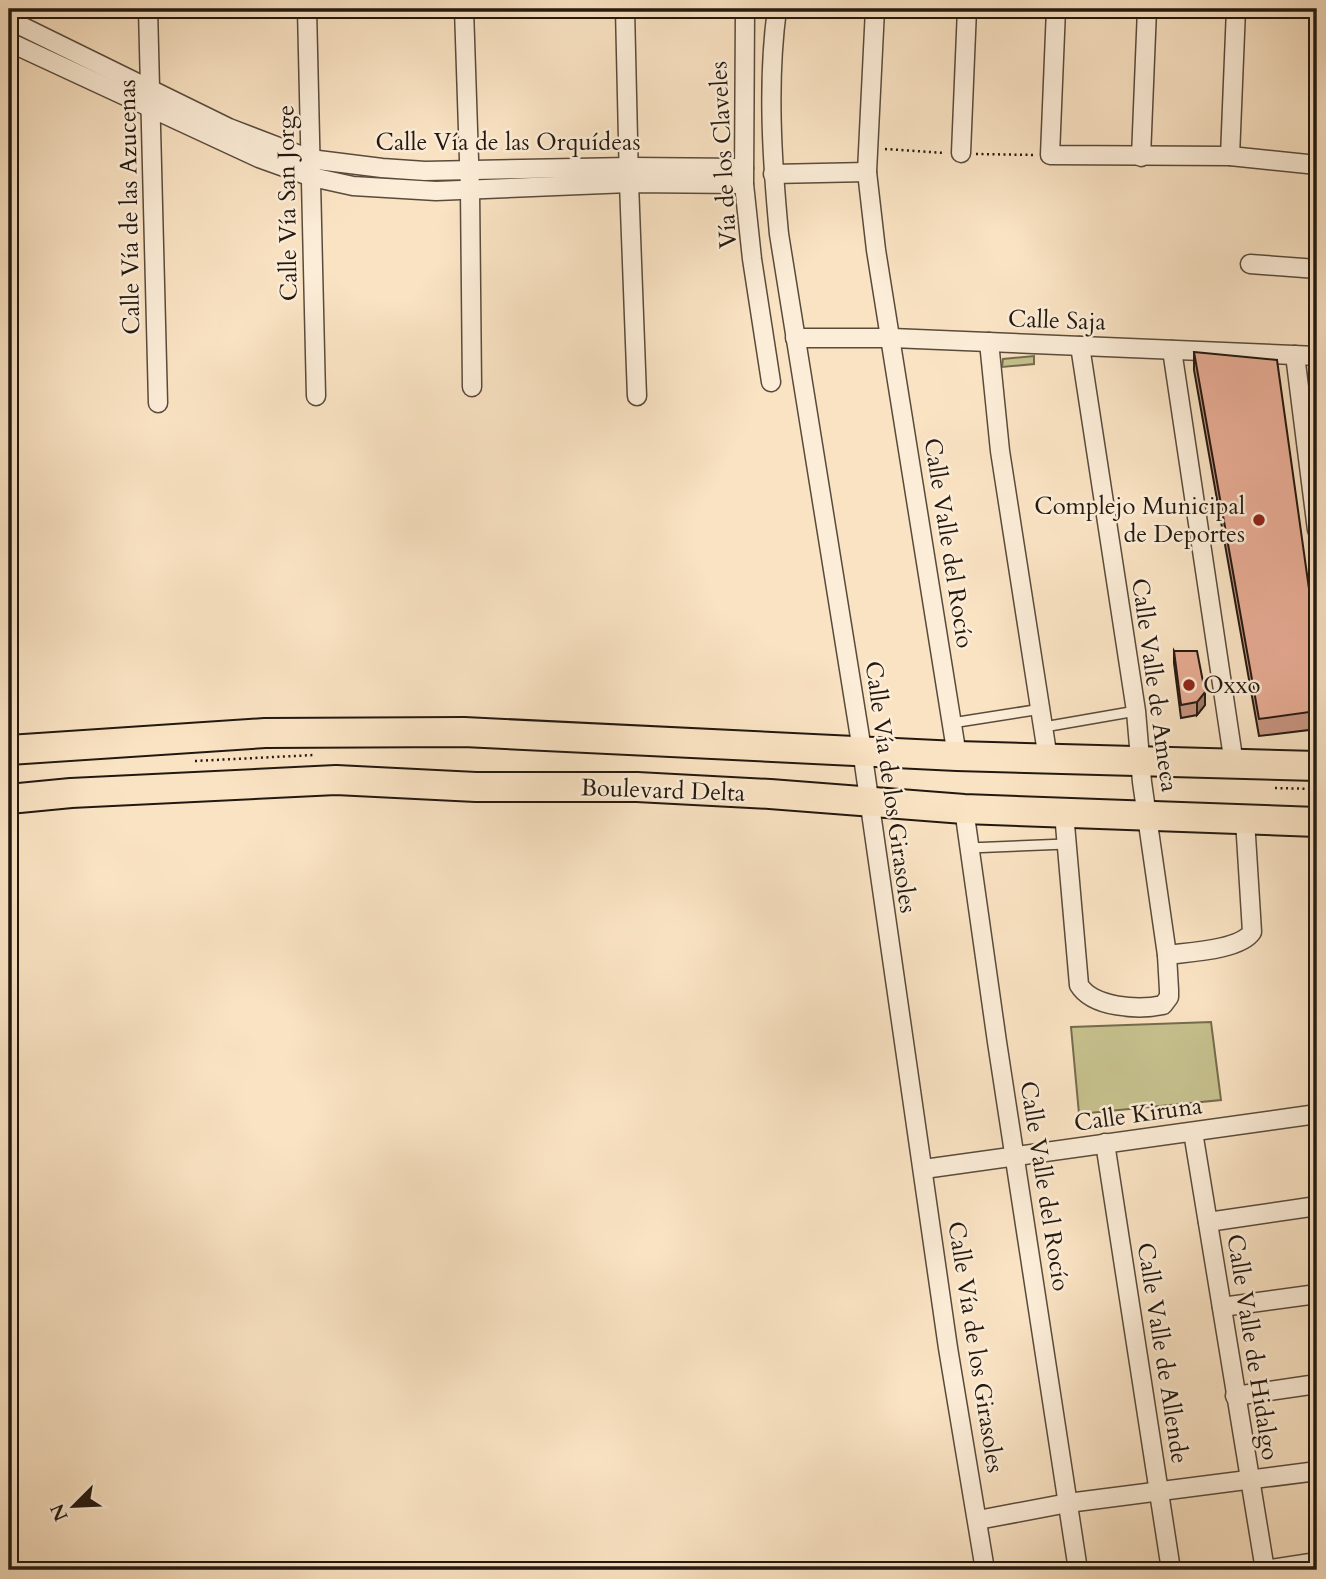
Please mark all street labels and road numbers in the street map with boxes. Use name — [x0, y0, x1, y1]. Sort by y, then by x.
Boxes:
street label: Vía de los Claveles — [702, 60, 745, 250]
street label: Calle Vía de las Azucenas — [111, 79, 148, 335]
street label: Calle Vía San Jorge — [269, 105, 306, 301]
street label: Calle Vía de las Orquídeas — [376, 126, 640, 159]
street label: Calle Saja — [1008, 302, 1107, 339]
street label: Calle Valle del Rocío — [916, 436, 981, 651]
street label: Calle Valle de Ameca — [1123, 576, 1186, 795]
street label: Calle Vía de los Girasoles — [856, 659, 925, 915]
street label: Boulevard Delta — [580, 771, 746, 810]
street label: Calle Valle del Rocío — [1012, 1079, 1077, 1294]
street label: Calle Kiruna — [1072, 1089, 1205, 1140]
street label: Calle Vía de los Girasoles — [939, 1219, 1012, 1475]
street label: Calle Valle de Hidalgo — [1218, 1232, 1287, 1462]
street label: Calle Valle de Allende — [1129, 1240, 1196, 1466]

